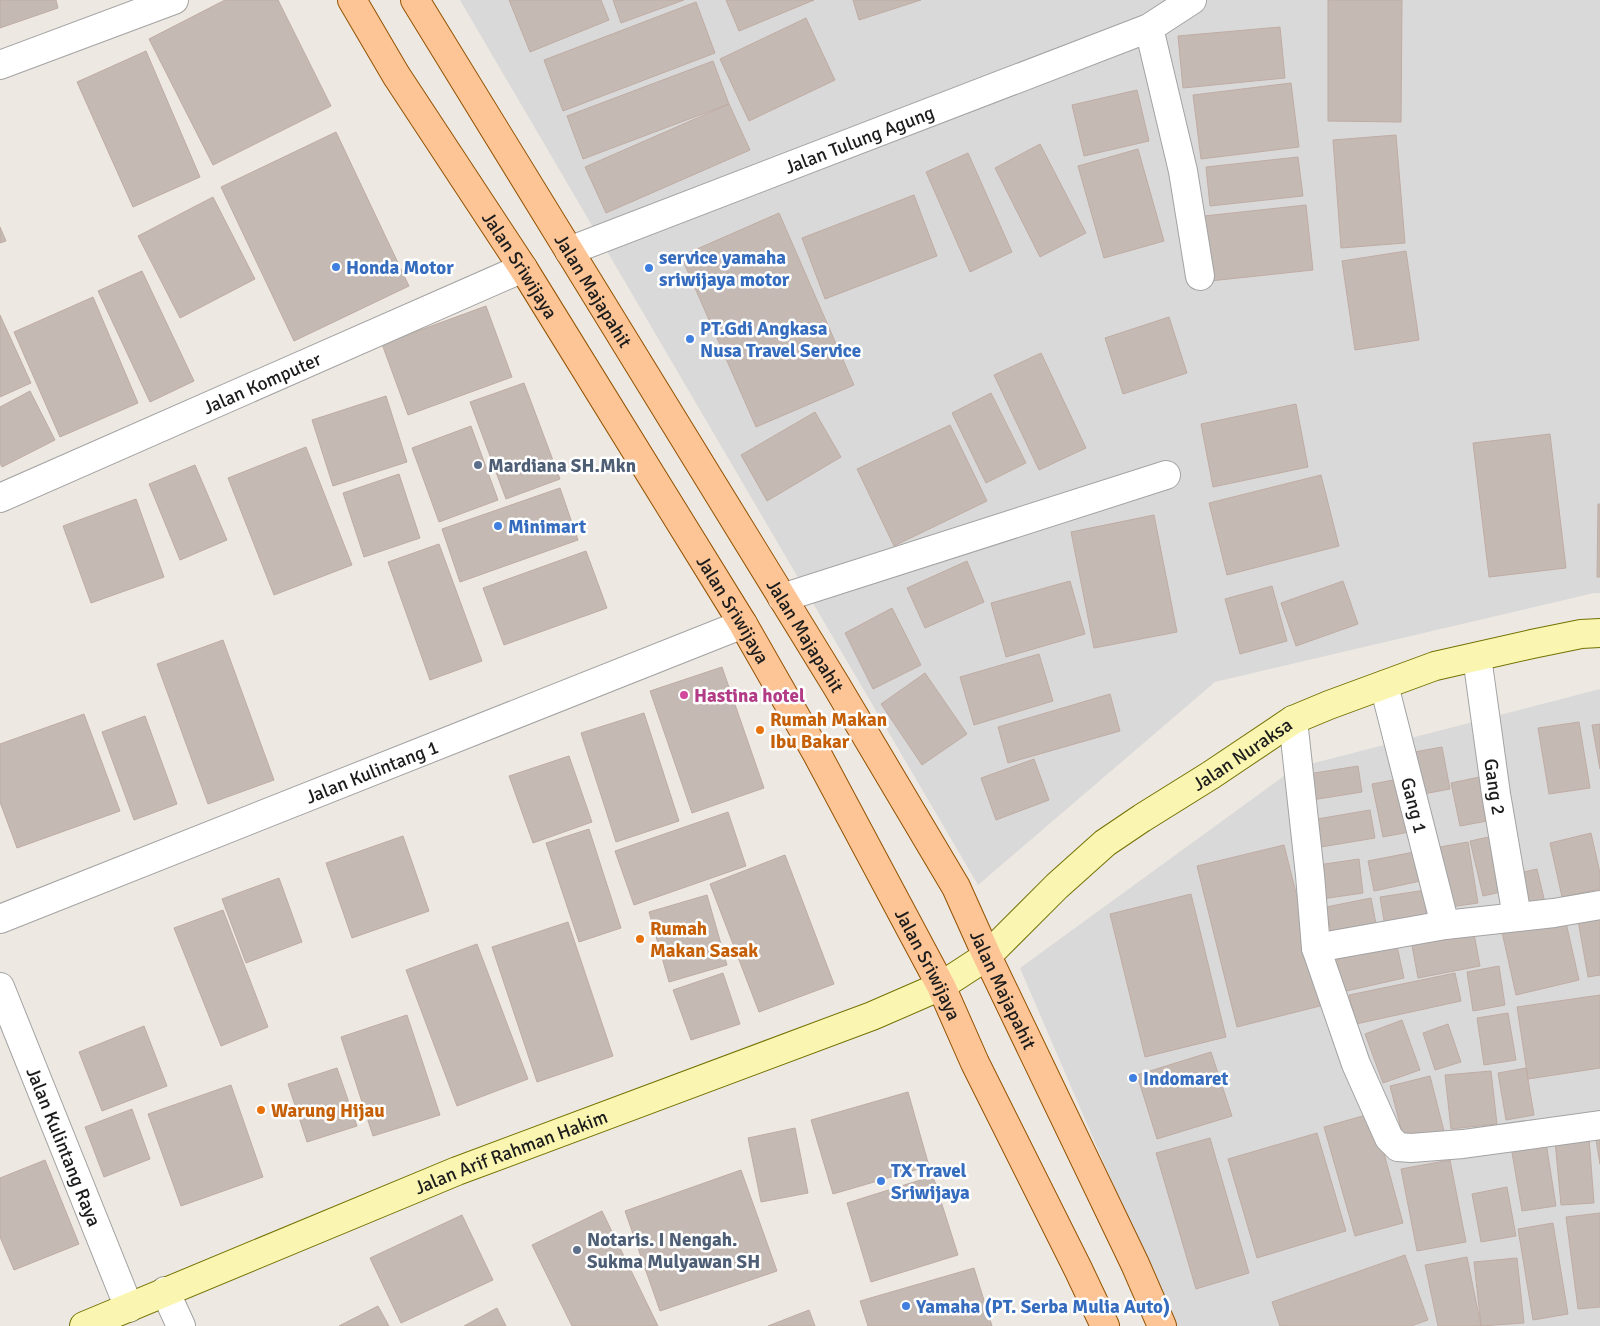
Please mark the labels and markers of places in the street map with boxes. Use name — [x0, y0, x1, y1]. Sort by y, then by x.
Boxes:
place label: service yamaha sriwijaya motor — [659, 246, 790, 292]
place label: Honda Motor — [346, 256, 454, 280]
marker: Honda Motor — [330, 261, 342, 273]
marker: service yamaha sriwijaya motor — [643, 262, 655, 274]
place label: PT.Gdi Angkasa Nusa Travel Service — [700, 317, 861, 363]
marker: PT.Gdi Angkasa Nusa Travel Service — [684, 333, 696, 345]
place label: Mardiana SH.Mkn — [488, 454, 636, 478]
marker: Mardiana SH.Mkn — [472, 459, 484, 471]
place label: Minimart — [508, 515, 586, 539]
marker: Minimart — [492, 520, 504, 532]
place label: Hastina hotel — [694, 684, 805, 708]
marker: Hastina hotel — [678, 689, 690, 701]
place label: Rumah Makan Ibu Bakar — [770, 708, 887, 754]
marker: Rumah Makan Ibu Bakar — [754, 724, 766, 736]
place label: Rumah Makan Sasak — [650, 917, 758, 963]
marker: Rumah Makan Sasak — [634, 933, 646, 945]
place label: Indomaret — [1143, 1067, 1228, 1091]
marker: Indomaret — [1127, 1072, 1139, 1084]
place label: Warung Hijau — [271, 1099, 385, 1123]
marker: Warung Hijau — [255, 1104, 267, 1116]
place label: TX Travel Sriwijaya — [891, 1159, 970, 1205]
marker: TX Travel Sriwijaya — [875, 1175, 887, 1187]
place label: Notaris. I Nengah. Sukma Mulyawan SH — [587, 1228, 760, 1274]
marker: Notaris. I Nengah. Sukma Mulyawan SH — [571, 1244, 583, 1256]
place label: Yamaha (PT. Serba Mulia Auto) — [915, 1295, 1170, 1319]
marker: Yamaha (PT. Serba Mulia Auto) — [900, 1300, 912, 1312]

